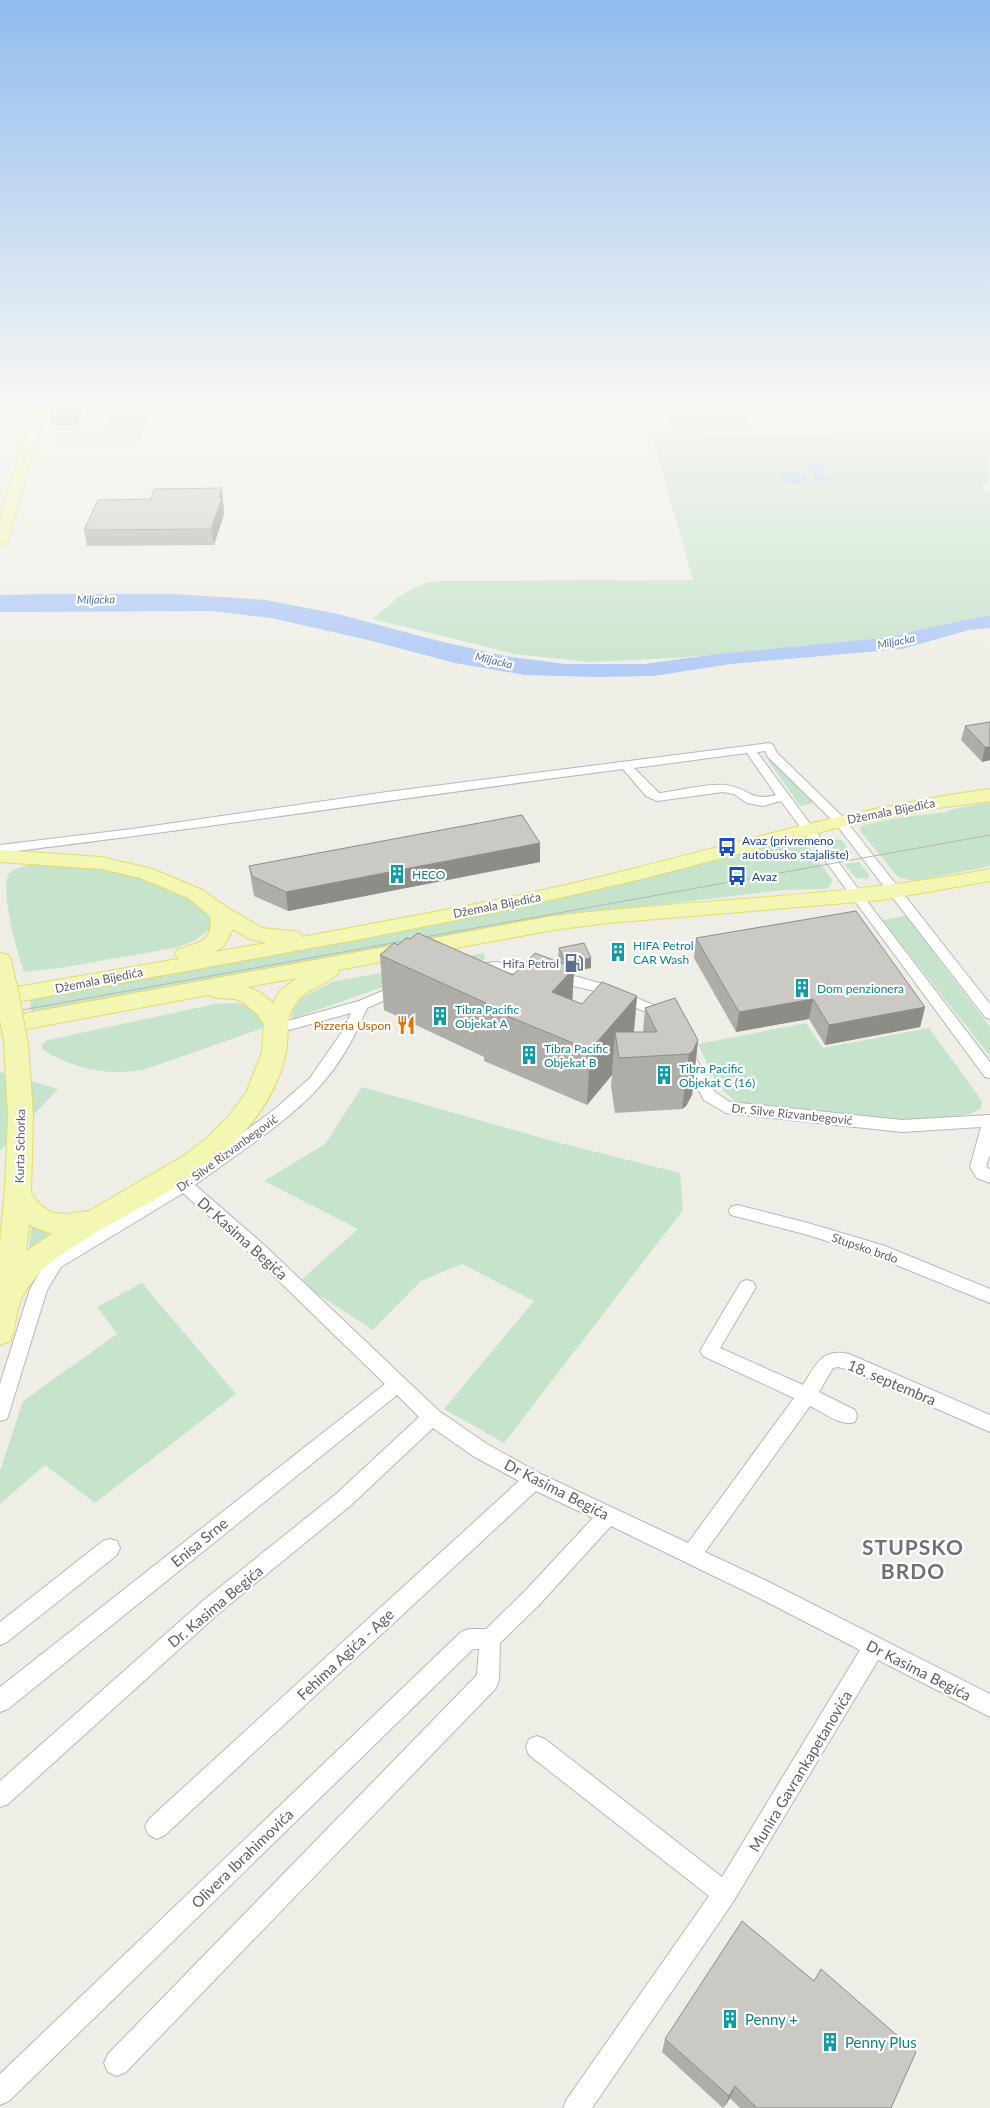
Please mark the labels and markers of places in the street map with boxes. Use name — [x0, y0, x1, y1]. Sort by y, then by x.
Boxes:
place label: Avaz (privremeno autobusko stajalište) — [742, 833, 849, 862]
bus stop icon: Avaz (privremeno autobusko stajalište) — [716, 836, 738, 858]
building icon: HECO — [386, 863, 408, 885]
bus stop icon: Avaz — [726, 865, 748, 887]
place label: HECO — [412, 867, 446, 882]
place label: Avaz — [752, 869, 778, 884]
place label: HIFA Petrol CAR Wash — [633, 938, 694, 967]
building icon: HIFA Petrol CAR Wash — [607, 941, 629, 963]
fuel station icon: Hifa Petrol — [563, 952, 585, 974]
place label: Hifa Petrol — [503, 956, 559, 971]
building icon: Dom penzionera — [791, 977, 813, 999]
place label: Dom penzionera — [817, 981, 904, 996]
place label: Tibra Pacific Objekat A — [455, 1002, 519, 1031]
building icon: Tibra Pacific Objekat A — [429, 1005, 451, 1027]
restaurant icon: Pizzeria Uspon — [395, 1014, 417, 1036]
place label: Pizzeria Uspon — [314, 1018, 391, 1033]
place label: Tibra Pacific Objekat B — [544, 1041, 608, 1070]
building icon: Tibra Pacific Objekat B — [518, 1044, 540, 1066]
place label: Tibra Pacific Objekat C (16) — [679, 1061, 755, 1090]
building icon: Tibra Pacific Objekat C (16) — [653, 1064, 675, 1086]
building icon: Penny + — [719, 2008, 741, 2030]
place label: Penny + — [745, 2010, 798, 2028]
building icon: Penny Plus — [819, 2031, 841, 2053]
place label: Penny Plus — [845, 2033, 917, 2051]

